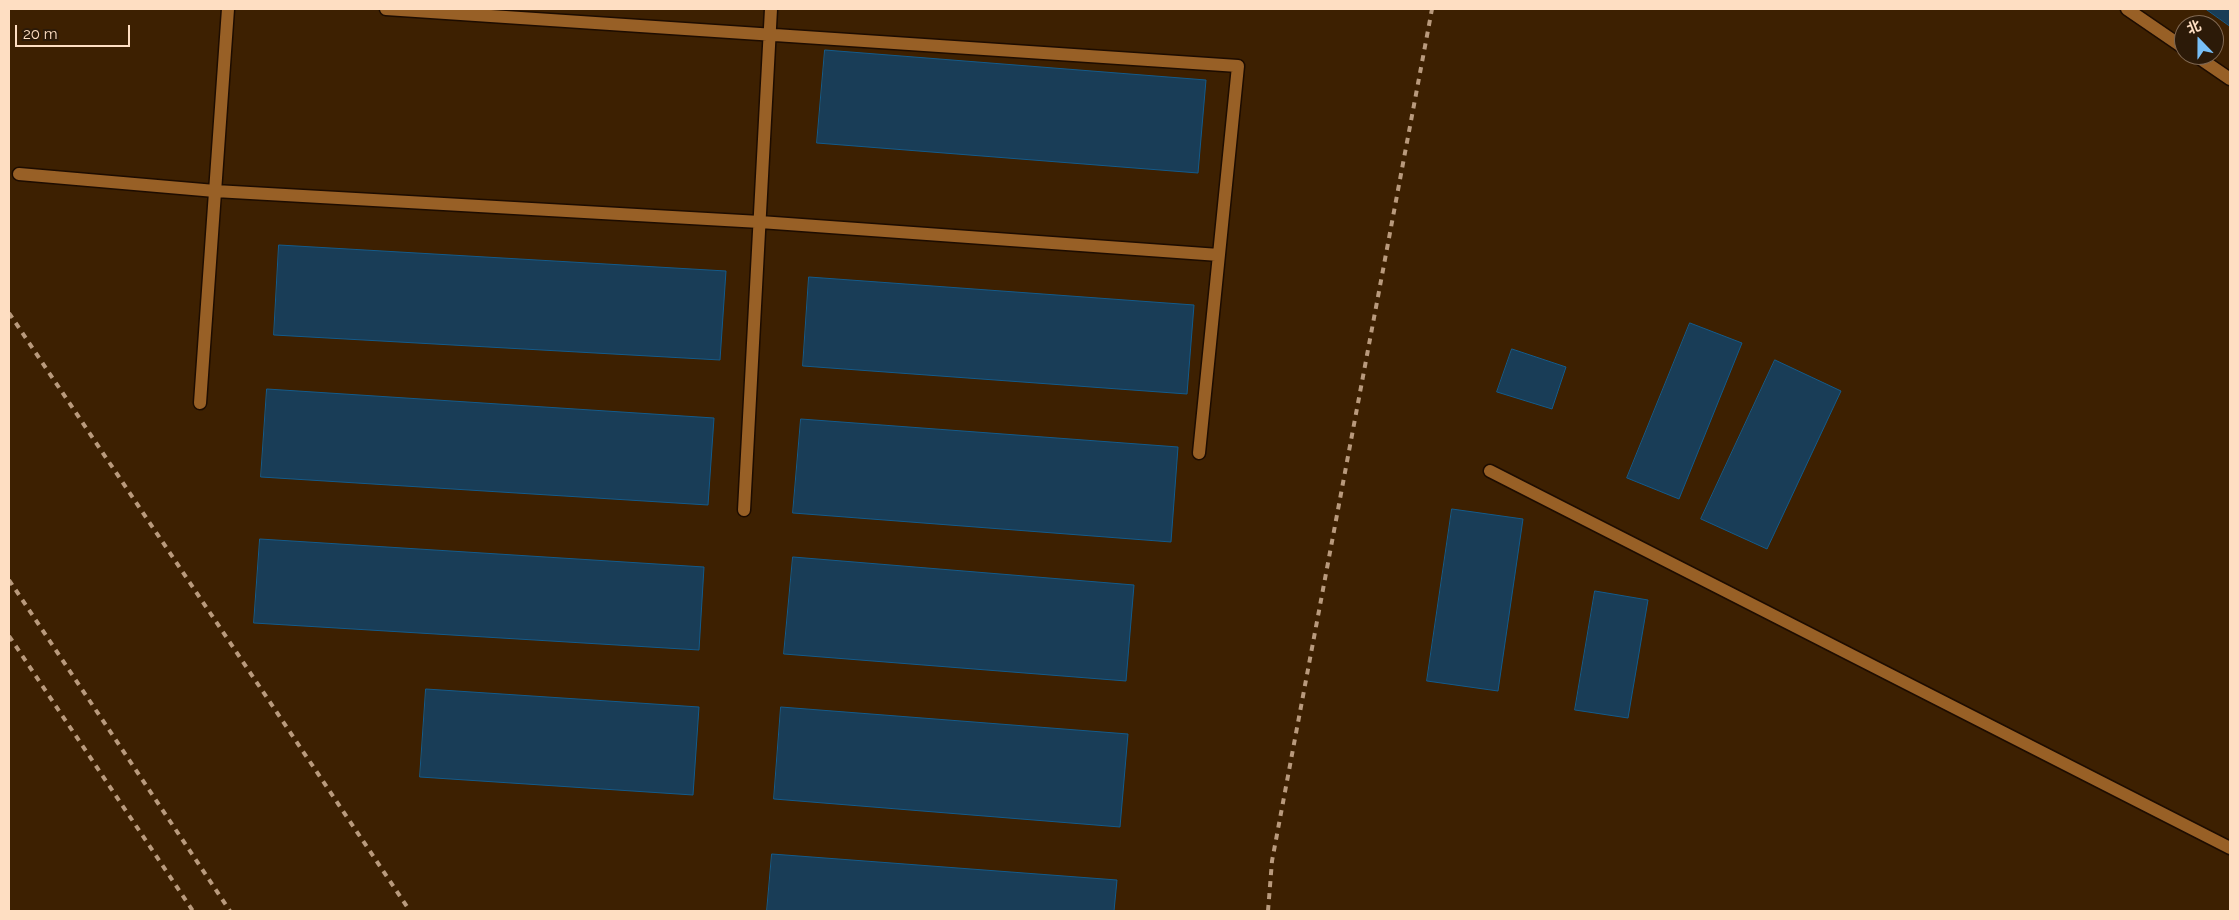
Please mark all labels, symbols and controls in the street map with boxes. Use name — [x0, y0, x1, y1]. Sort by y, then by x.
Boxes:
scale bar — [18, 15, 132, 47]
north arrow — [2174, 15, 2224, 65]
text: 北 — [2184, 17, 2203, 37]
text: 20 m — [23, 25, 58, 43]

